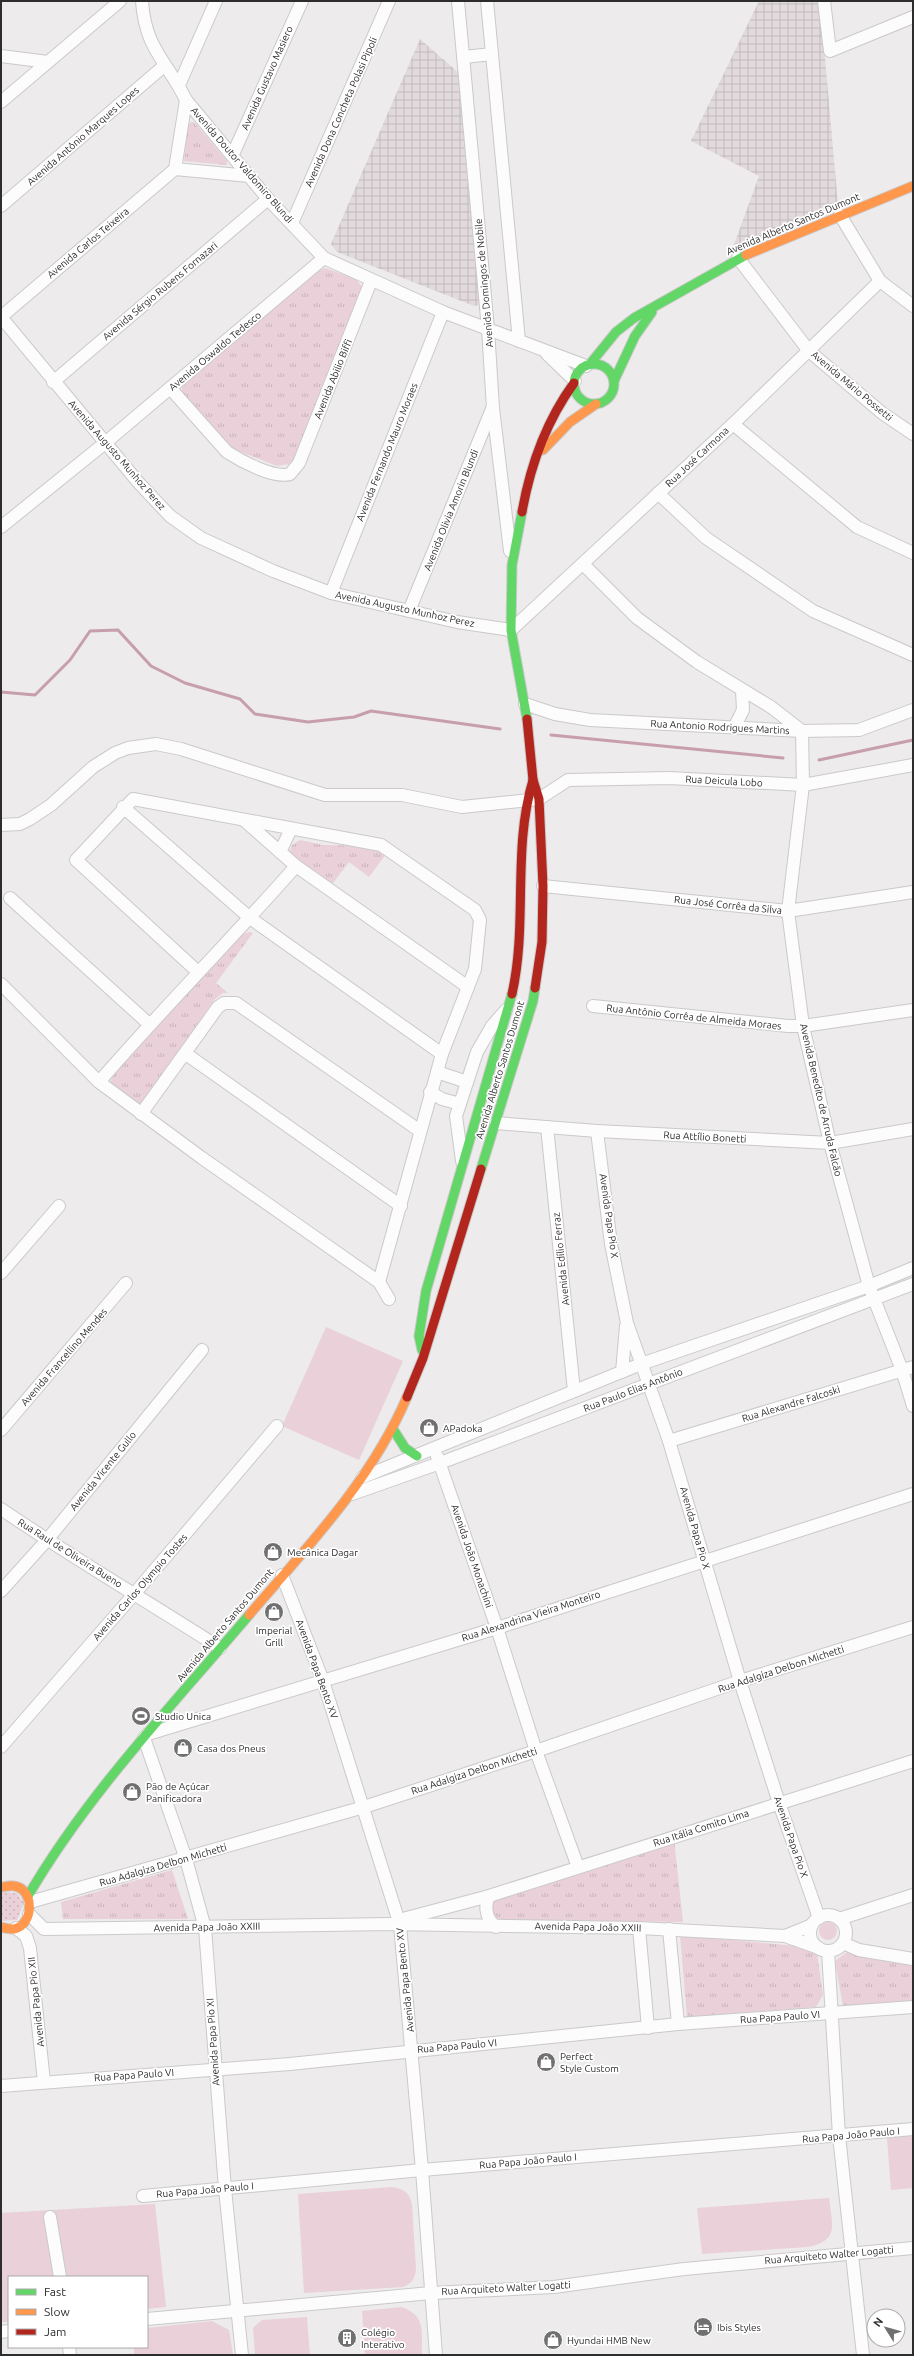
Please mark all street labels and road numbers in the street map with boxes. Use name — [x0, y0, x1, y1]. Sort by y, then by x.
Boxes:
street label: Avenida Gustavo Masiero — [239, 24, 295, 132]
street label: Avenida Dona Concheta Polasi Pipoli — [303, 35, 379, 189]
street label: Avenida Antônio Marques Lopes — [25, 84, 141, 188]
street label: Avenida Doutor Valdomiro Blundi — [189, 105, 295, 225]
street label: Avenida Alberto Santos Dumont — [725, 191, 861, 257]
street label: Avenida Carlos Teixeira — [45, 206, 131, 280]
street label: Avenida Domingos de Nobile — [473, 218, 495, 348]
street label: Avenida Sérgio Rubens Fornazari — [100, 240, 220, 342]
street label: Avenida Oswaldo Tedesco — [167, 309, 263, 393]
street label: Avenida Abilio Biffi — [312, 338, 354, 420]
street label: Avenida Mário Possetti — [809, 349, 895, 423]
street label: Avenida Fernando Mauro Moraes — [354, 381, 420, 523]
street label: Avenida Augusto Munhoz Perez — [66, 398, 168, 512]
street label: Rua José Carmona — [663, 425, 731, 489]
street label: Avenida Olivia Amorin Blundi — [422, 448, 480, 572]
street label: Avenida Augusto Munhoz Perez — [334, 589, 476, 629]
street label: Rua Antonio Rodrigues Martins — [650, 718, 790, 736]
street label: Rua Deicula Lobo — [685, 773, 763, 789]
street label: Rua José Corrêa da Silva — [674, 894, 782, 916]
street label: Avenida Alberto Santos Dumont — [474, 1000, 526, 1140]
street label: Rua Antônio Corrêa de Almeida Moraes — [606, 1002, 782, 1032]
street label: Avenida Benedito de Arruda Falcão — [798, 1022, 844, 1178]
street label: Rua Attílio Bonetti — [663, 1129, 747, 1145]
street label: Avenida Papa Pio X — [598, 1173, 620, 1259]
street label: Avenida Edílio Ferraz — [551, 1212, 571, 1306]
street label: Avenida Francellino Mendes — [19, 1306, 109, 1408]
street label: Rua Paulo Elias Antônio — [582, 1366, 684, 1414]
street label: Rua Alexandre Falcoski — [741, 1384, 841, 1424]
street label: Avenida Vicente Gullo — [68, 1429, 138, 1513]
street label: Avenida Papa Pio X — [678, 1486, 712, 1570]
street label: Avenida João Monachini — [449, 1503, 495, 1609]
street label: Rua Raul de Oliveira Bueno — [16, 1516, 124, 1590]
street label: Avenida Carlos Olympio Tostes — [91, 1531, 189, 1643]
street label: Avenida Alberto Santos Dumont — [175, 1566, 275, 1684]
street label: Rua Alexandrina Vieira Monteiro — [460, 1588, 602, 1644]
street label: Avenida Papa Bento XV — [294, 1618, 340, 1721]
street label: Rua Adalgiza Delbon Michetti — [717, 1643, 845, 1695]
street label: Rua Adalgiza Delbon Michetti — [410, 1745, 538, 1797]
street label: Avenida Papa Pio X — [772, 1795, 810, 1879]
street label: Rua Itália Comito Lima — [652, 1807, 750, 1849]
street label: Rua Adalgiza Delbon Michetti — [98, 1842, 228, 1888]
street label: Avenida Papa João XXIII — [154, 1921, 260, 1933]
street label: Avenida Papa João XXIII — [535, 1921, 641, 1933]
street label: Avenida Papa Bento XV — [394, 1927, 416, 2033]
street label: Avenida Papa Pio XII — [26, 1957, 46, 2047]
street label: Avenida Papa Pio XI — [204, 1998, 222, 2086]
street label: Rua Papa Paulo VI — [740, 2009, 820, 2025]
street label: Rua Papa Paulo VI — [417, 2037, 497, 2055]
street label: Rua Papa Paulo VI — [94, 2067, 174, 2083]
street label: Rua Papa João Paulo I — [802, 2125, 900, 2145]
street label: Rua Papa João Paulo I — [479, 2151, 577, 2171]
street label: Rua Papa João Paulo I — [156, 2180, 254, 2200]
street label: Rua Arquiteto Walter Logatti — [764, 2244, 894, 2266]
street label: Rua Arquiteto Walter Logatti — [441, 2279, 571, 2297]

